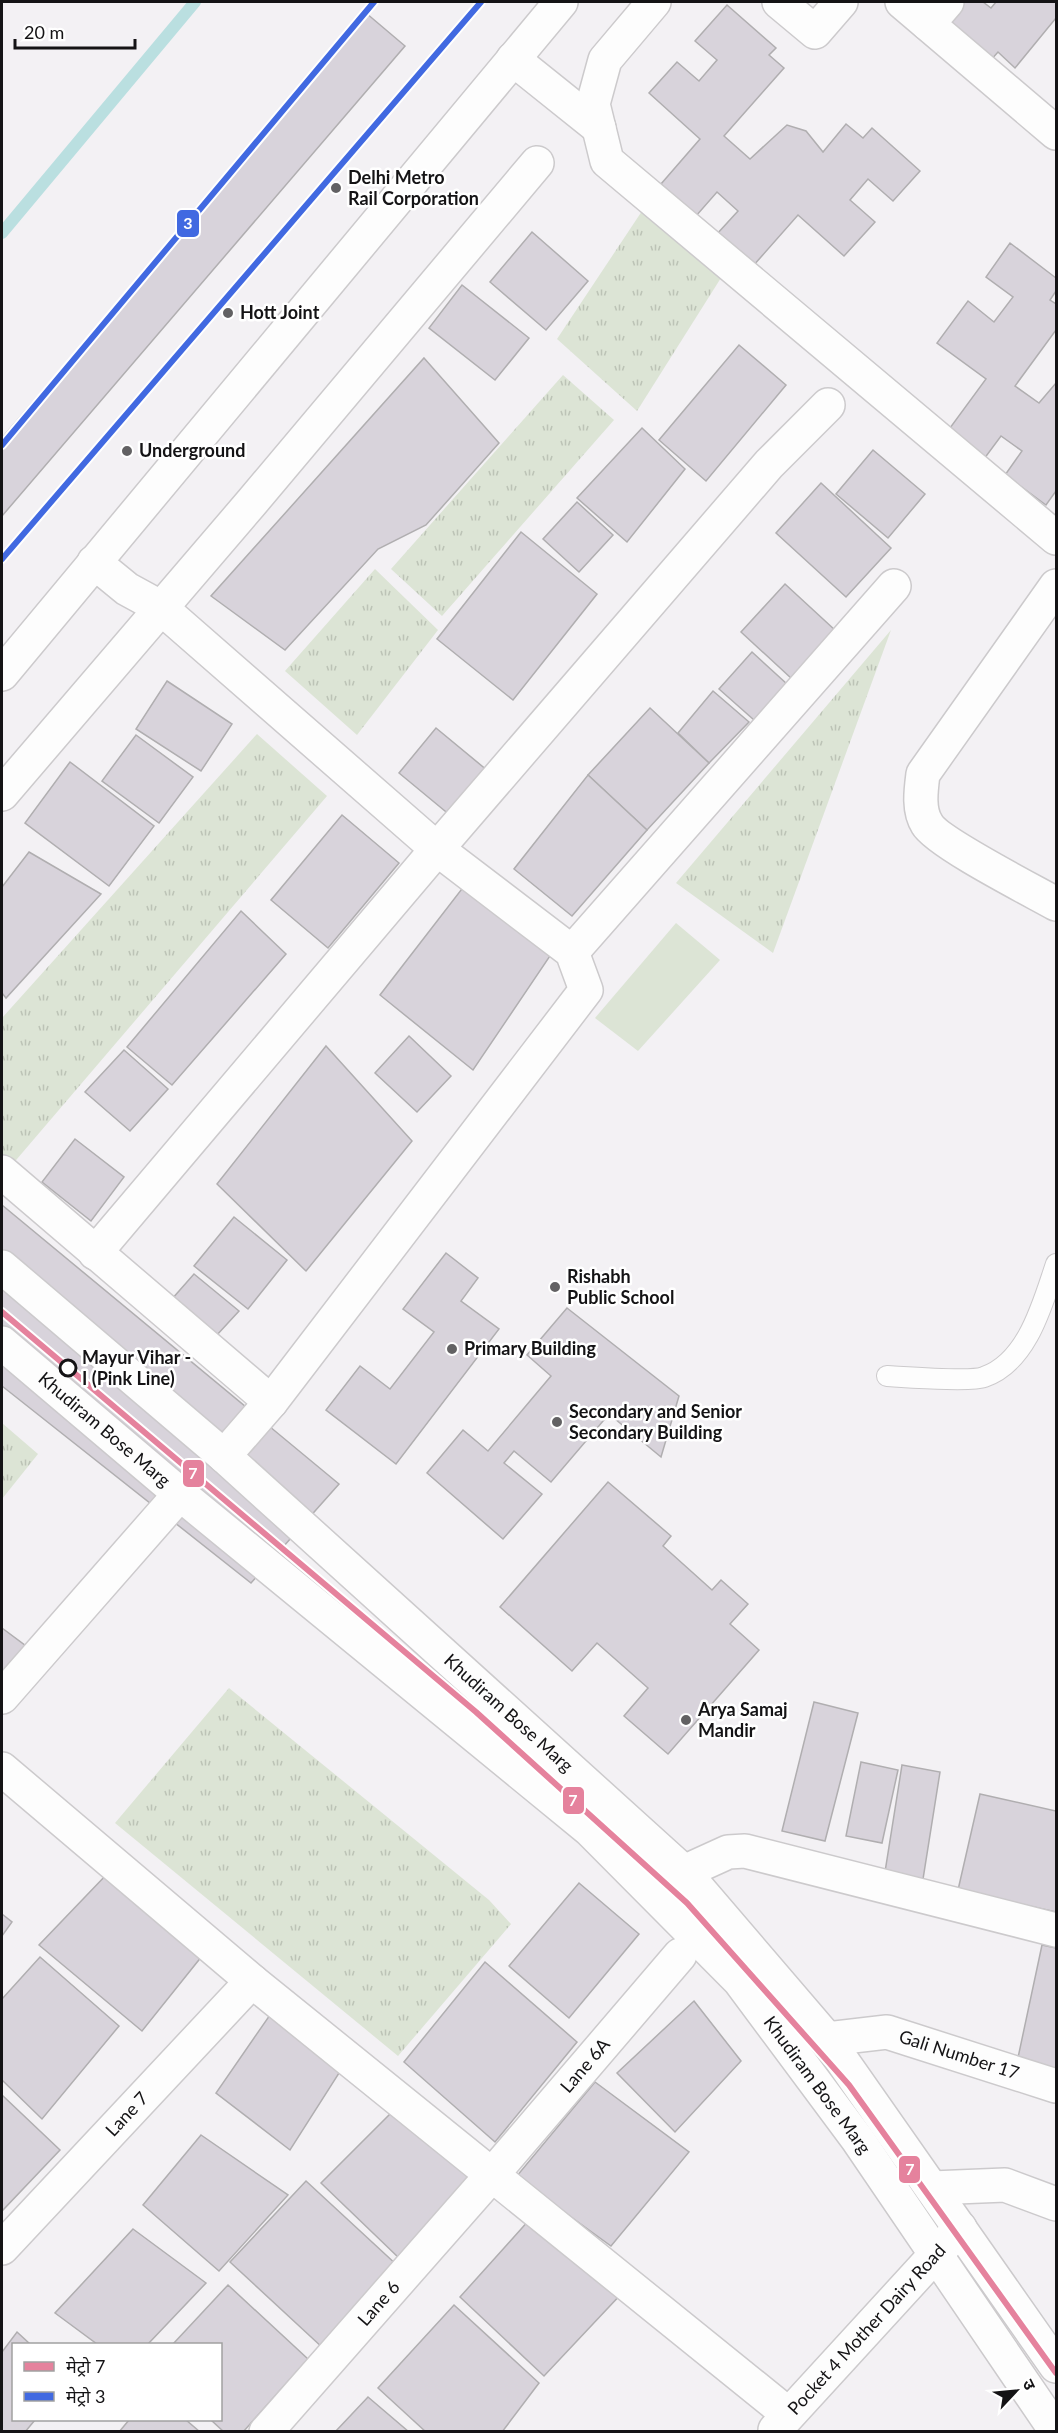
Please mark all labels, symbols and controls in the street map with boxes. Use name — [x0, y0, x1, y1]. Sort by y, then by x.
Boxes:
scale bar — [15, 12, 135, 50]
text: 20 m — [24, 21, 64, 43]
place label: Delhi Metro Rail Corporation — [348, 166, 479, 209]
marker: Delhi Metro Rail Corporation — [329, 181, 343, 195]
line badge: 3 — [176, 209, 200, 238]
text: 3 — [183, 213, 193, 232]
place label: Hott Joint — [240, 301, 320, 323]
marker: Hott Joint — [221, 306, 235, 320]
place label: Underground — [139, 439, 245, 461]
marker: Underground — [120, 444, 134, 458]
place label: Rishabh Public School — [567, 1265, 674, 1308]
marker: Rishabh Public School — [548, 1280, 562, 1294]
place label: Primary Building — [464, 1337, 596, 1359]
marker: Primary Building — [445, 1342, 459, 1356]
place label: Mayur Vihar - I (Pink Line) — [82, 1346, 191, 1389]
marker: Mayur Vihar - I (Pink Line) — [59, 1359, 77, 1377]
street label: Khudiram Bose Marg — [34, 1367, 175, 1491]
place label: Secondary and Senior Secondary Building — [569, 1400, 742, 1443]
marker: Secondary and Senior Secondary Building — [550, 1415, 564, 1429]
line badge: 7 — [182, 1459, 205, 1488]
text: 7 — [188, 1463, 198, 1482]
street label: Khudiram Bose Marg — [440, 1649, 578, 1776]
place label: Arya Samaj Mandir — [697, 1698, 788, 1741]
marker: Arya Samaj Mandir — [679, 1713, 693, 1727]
line badge: 7 — [562, 1786, 585, 1815]
text: 7 — [568, 1790, 578, 1809]
street label: Khudiram Bose Marg — [760, 2011, 876, 2158]
street label: Gali Number 17 — [896, 2025, 1022, 2084]
street label: Lane 6A — [555, 2033, 615, 2097]
street label: Lane 7 — [100, 2087, 152, 2141]
line badge: 7 — [898, 2155, 921, 2184]
text: 7 — [905, 2159, 915, 2178]
street label: Pocket 4 Mother Dairy Road — [783, 2239, 950, 2419]
street label: Lane 6 — [352, 2276, 404, 2330]
legend — [12, 2343, 222, 2421]
text: मेट्रो 7 — [66, 2355, 106, 2377]
north arrow — [986, 2361, 1046, 2421]
text: उ — [1019, 2376, 1041, 2393]
text: मेट्रो 3 — [66, 2385, 106, 2407]

